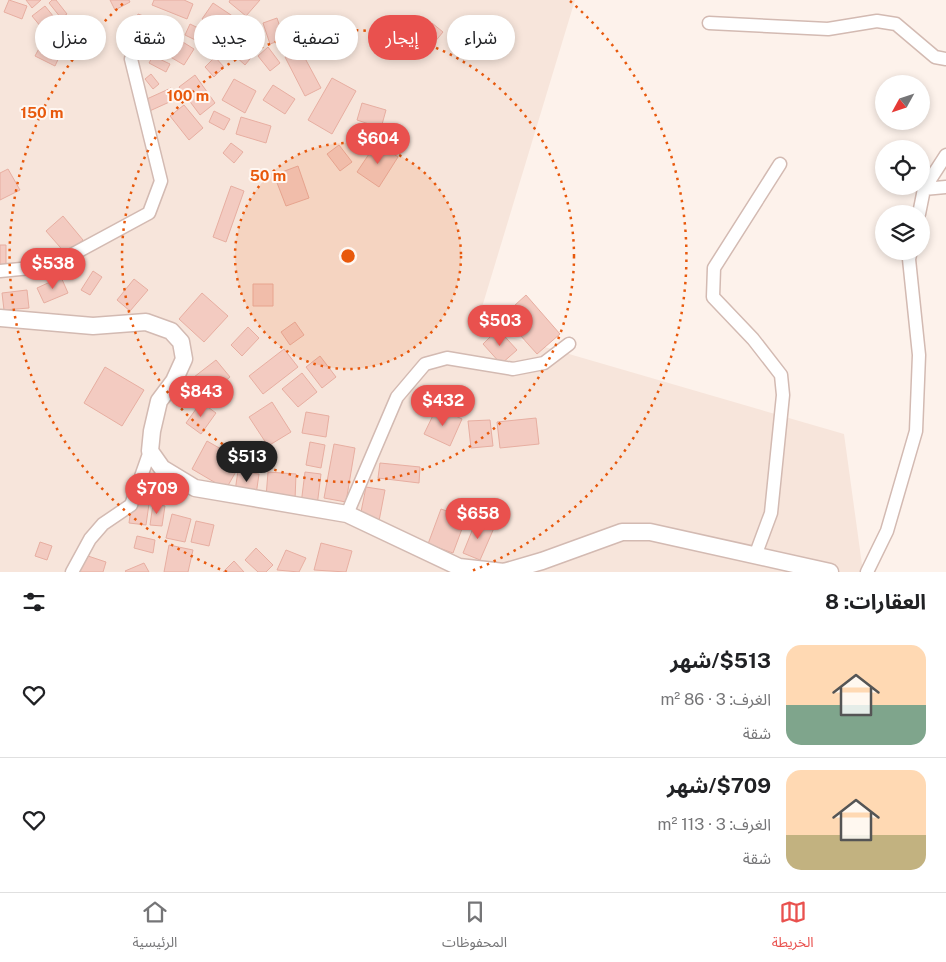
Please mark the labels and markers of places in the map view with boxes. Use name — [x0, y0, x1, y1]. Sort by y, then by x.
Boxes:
pin: $604 — [348, 122, 408, 165]
centre of rings — [339, 247, 357, 265]
pin: $538 — [23, 248, 83, 290]
pin: $503 — [470, 304, 530, 347]
pin: $843 — [171, 376, 231, 418]
pin: $432 — [413, 384, 473, 427]
pin: $513 — [217, 440, 277, 483]
pin: $709 — [127, 472, 187, 515]
pin: $658 — [448, 498, 508, 540]

